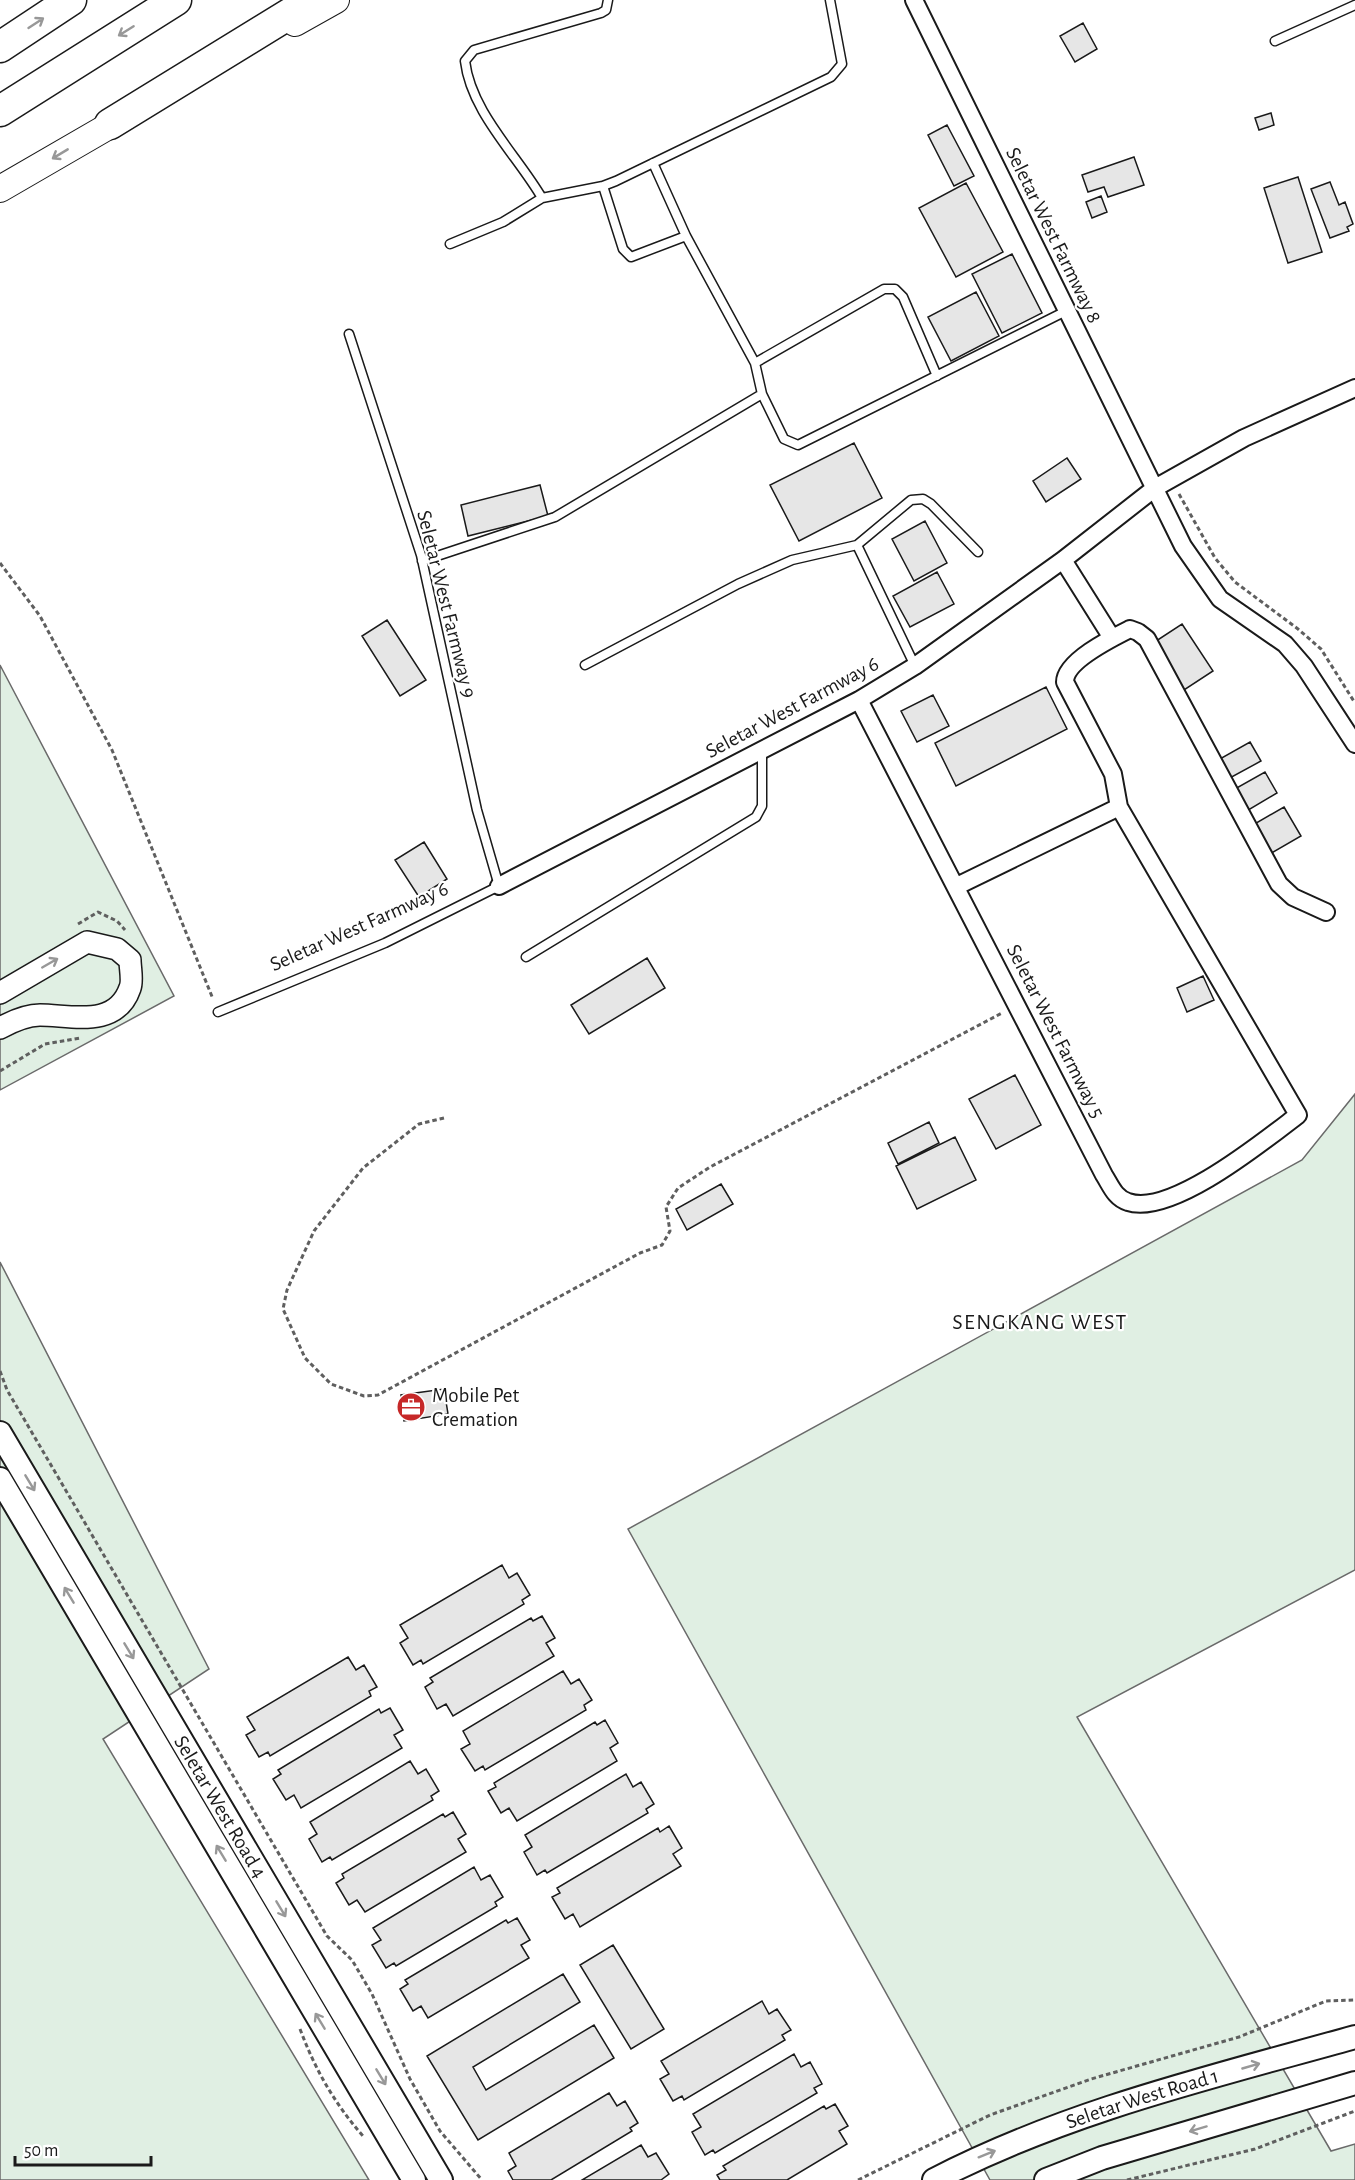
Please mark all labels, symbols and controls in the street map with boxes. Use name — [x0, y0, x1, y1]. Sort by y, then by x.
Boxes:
one-way arrow — [27, 17, 44, 30]
one-way arrow — [118, 26, 135, 38]
street label: Seletar West Farmway 8 — [1002, 144, 1105, 326]
one-way arrow — [52, 148, 69, 160]
street label: Seletar West Farmway 9 — [413, 508, 480, 700]
street label: Seletar West Farmway 6 — [702, 653, 882, 762]
street label: Seletar West Farmway 6 — [267, 878, 451, 975]
street label: Seletar West Farmway 5 — [1003, 941, 1108, 1121]
one-way arrow — [41, 956, 58, 968]
district label: SENGKANG WEST — [952, 1311, 1128, 1333]
place label: Mobile Pet Cremation — [432, 1385, 519, 1430]
office icon: Mobile Pet Cremation — [395, 1391, 427, 1423]
one-way arrow — [24, 1474, 36, 1491]
one-way arrow — [62, 1587, 74, 1604]
one-way arrow — [123, 1642, 135, 1659]
street label: Seletar West Road 4 — [170, 1732, 270, 1882]
one-way arrow — [215, 1845, 227, 1862]
one-way arrow — [276, 1900, 288, 1917]
one-way arrow — [314, 2013, 326, 2030]
one-way arrow — [1241, 2060, 1260, 2071]
street label: Seletar West Road 1 — [1063, 2065, 1221, 2133]
one-way arrow — [375, 2068, 387, 2085]
one-way arrow — [1189, 2124, 1208, 2135]
scale bar — [15, 2129, 152, 2167]
text: 50 m — [24, 2142, 58, 2160]
one-way arrow — [977, 2148, 996, 2159]

